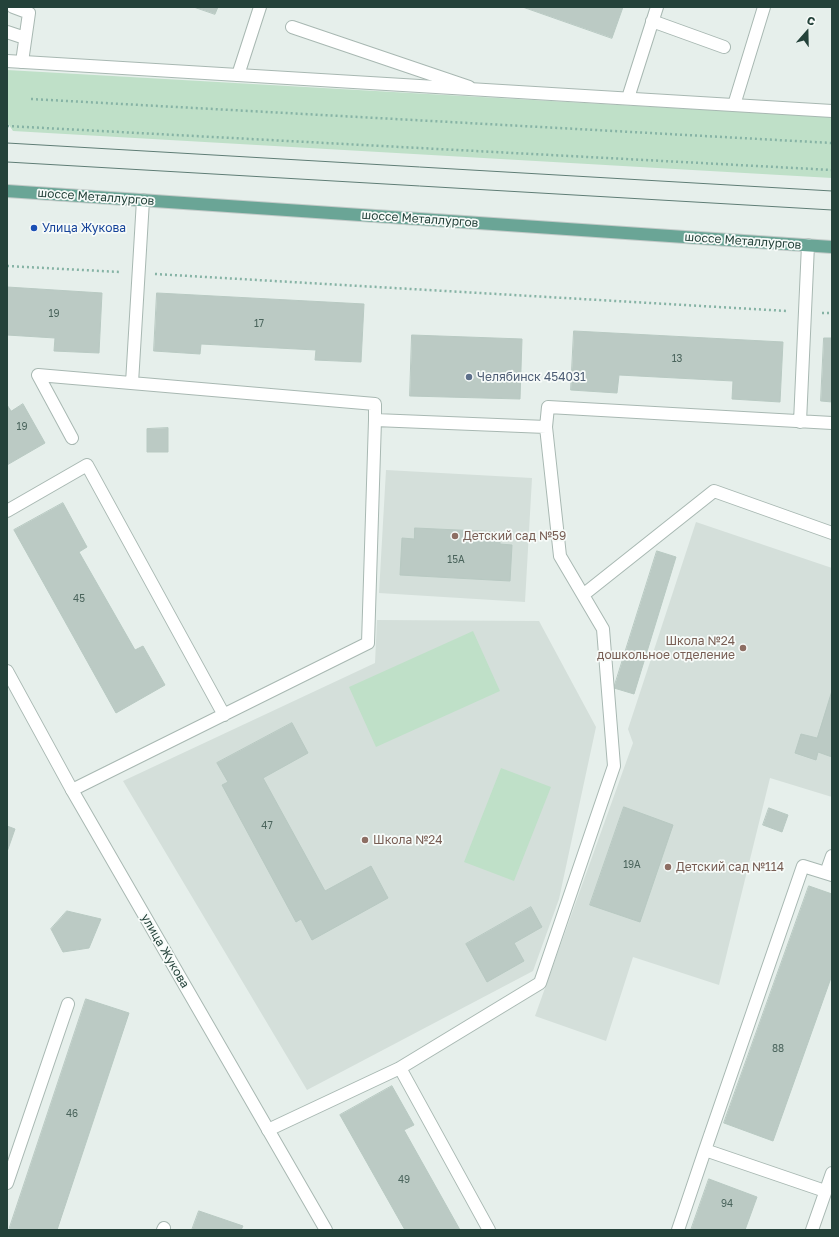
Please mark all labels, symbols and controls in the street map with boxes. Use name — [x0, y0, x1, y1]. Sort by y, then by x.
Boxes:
north arrow — [787, 12, 827, 52]
text: С — [805, 13, 817, 28]
street label: шоссе Металлургов — [37, 186, 155, 208]
street label: шоссе Металлургов — [361, 208, 479, 230]
place label: Улица Жукова — [42, 221, 126, 235]
marker: Улица Жукова — [29, 223, 39, 233]
street label: шоссе Металлургов — [684, 230, 802, 252]
house number: 19 — [49, 308, 59, 320]
house number: 17 — [254, 318, 264, 330]
house number: 13 — [672, 353, 682, 365]
place label: Челябинск 454031 — [477, 370, 586, 384]
marker: Челябинск 454031 — [464, 372, 474, 382]
house number: 19 — [17, 421, 27, 433]
place label: Детский сад №59 — [463, 529, 566, 543]
marker: Детский сад №59 — [450, 531, 460, 541]
house number: 15А — [447, 554, 465, 566]
house number: 45 — [73, 593, 85, 605]
place label: Школа №24 дошкольное отделение — [597, 634, 735, 662]
marker: Школа №24 дошкольное отделение — [738, 643, 748, 653]
house number: 47 — [261, 820, 273, 832]
place label: Школа №24 — [373, 833, 443, 847]
marker: Школа №24 — [360, 835, 370, 845]
house number: 19А — [623, 859, 641, 871]
place label: Детский сад №114 — [676, 860, 784, 874]
marker: Детский сад №114 — [663, 862, 673, 872]
street label: улица Жукова — [138, 911, 192, 991]
house number: 88 — [772, 1043, 784, 1055]
house number: 46 — [66, 1108, 78, 1120]
house number: 49 — [398, 1174, 410, 1186]
house number: 94 — [721, 1198, 733, 1210]

